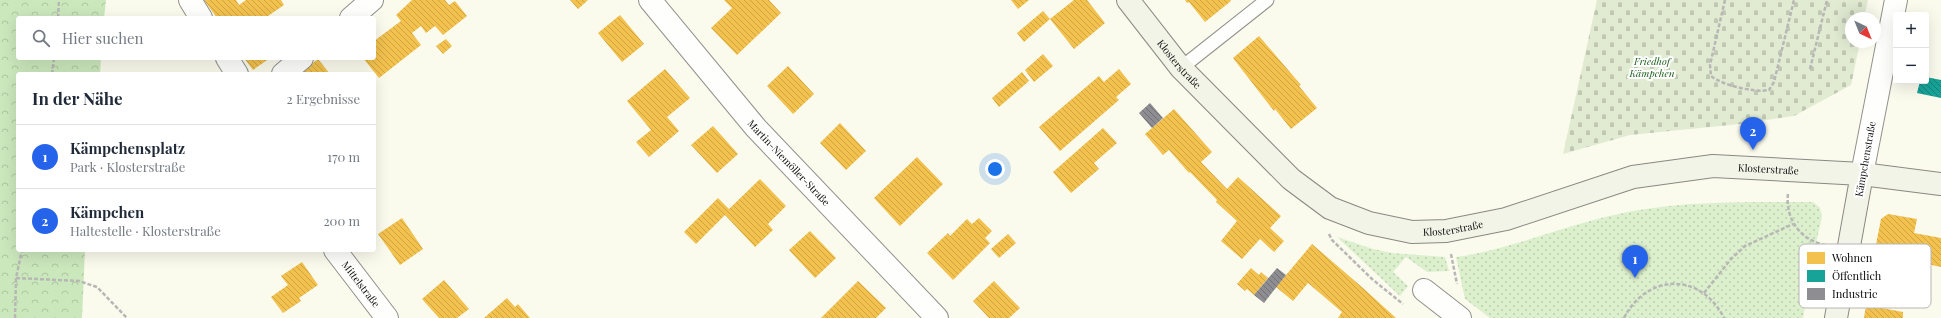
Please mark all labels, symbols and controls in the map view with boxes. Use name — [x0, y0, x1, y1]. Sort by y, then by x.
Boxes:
north arrow — [1845, 12, 1881, 48]
map controls — [1893, 12, 1929, 84]
button: + — [1893, 12, 1929, 48]
search box — [16, 16, 376, 60]
icon: search — [30, 27, 52, 49]
text: Hier suchen — [62, 28, 144, 48]
street label: Klosterstraße — [1154, 36, 1204, 92]
button: − — [1893, 48, 1929, 84]
park label: Friedhof Kämpchen — [1628, 54, 1675, 80]
text: In der Nähe — [32, 87, 123, 109]
text: 2 Ergebnisse — [286, 90, 360, 107]
street label: Martin-Niemöller-Straße — [745, 117, 833, 209]
pin: 2 — [1740, 117, 1766, 150]
street label: Kämpchenstraße — [1851, 120, 1879, 198]
text: Kämpchensplatz — [70, 138, 185, 158]
text: 1 — [43, 148, 47, 165]
text: 170 m — [327, 148, 360, 165]
text: Park · Klosterstraße — [70, 158, 185, 175]
your location — [985, 159, 1005, 179]
street label: Klosterstraße — [1738, 160, 1799, 178]
text: Kämpchen — [70, 202, 144, 222]
text: 2 — [42, 212, 48, 229]
text: 200 m — [323, 212, 360, 229]
street label: Klosterstraße — [1423, 217, 1484, 239]
text: Haltestelle · Klosterstraße — [70, 222, 221, 239]
legend — [1799, 244, 1931, 308]
pin: 1 — [1622, 245, 1648, 278]
text: Wohnen — [1831, 250, 1873, 265]
street label: Mittelstraße — [339, 258, 383, 310]
text: Öffentlich — [1832, 268, 1882, 283]
text: Industrie — [1832, 286, 1878, 301]

